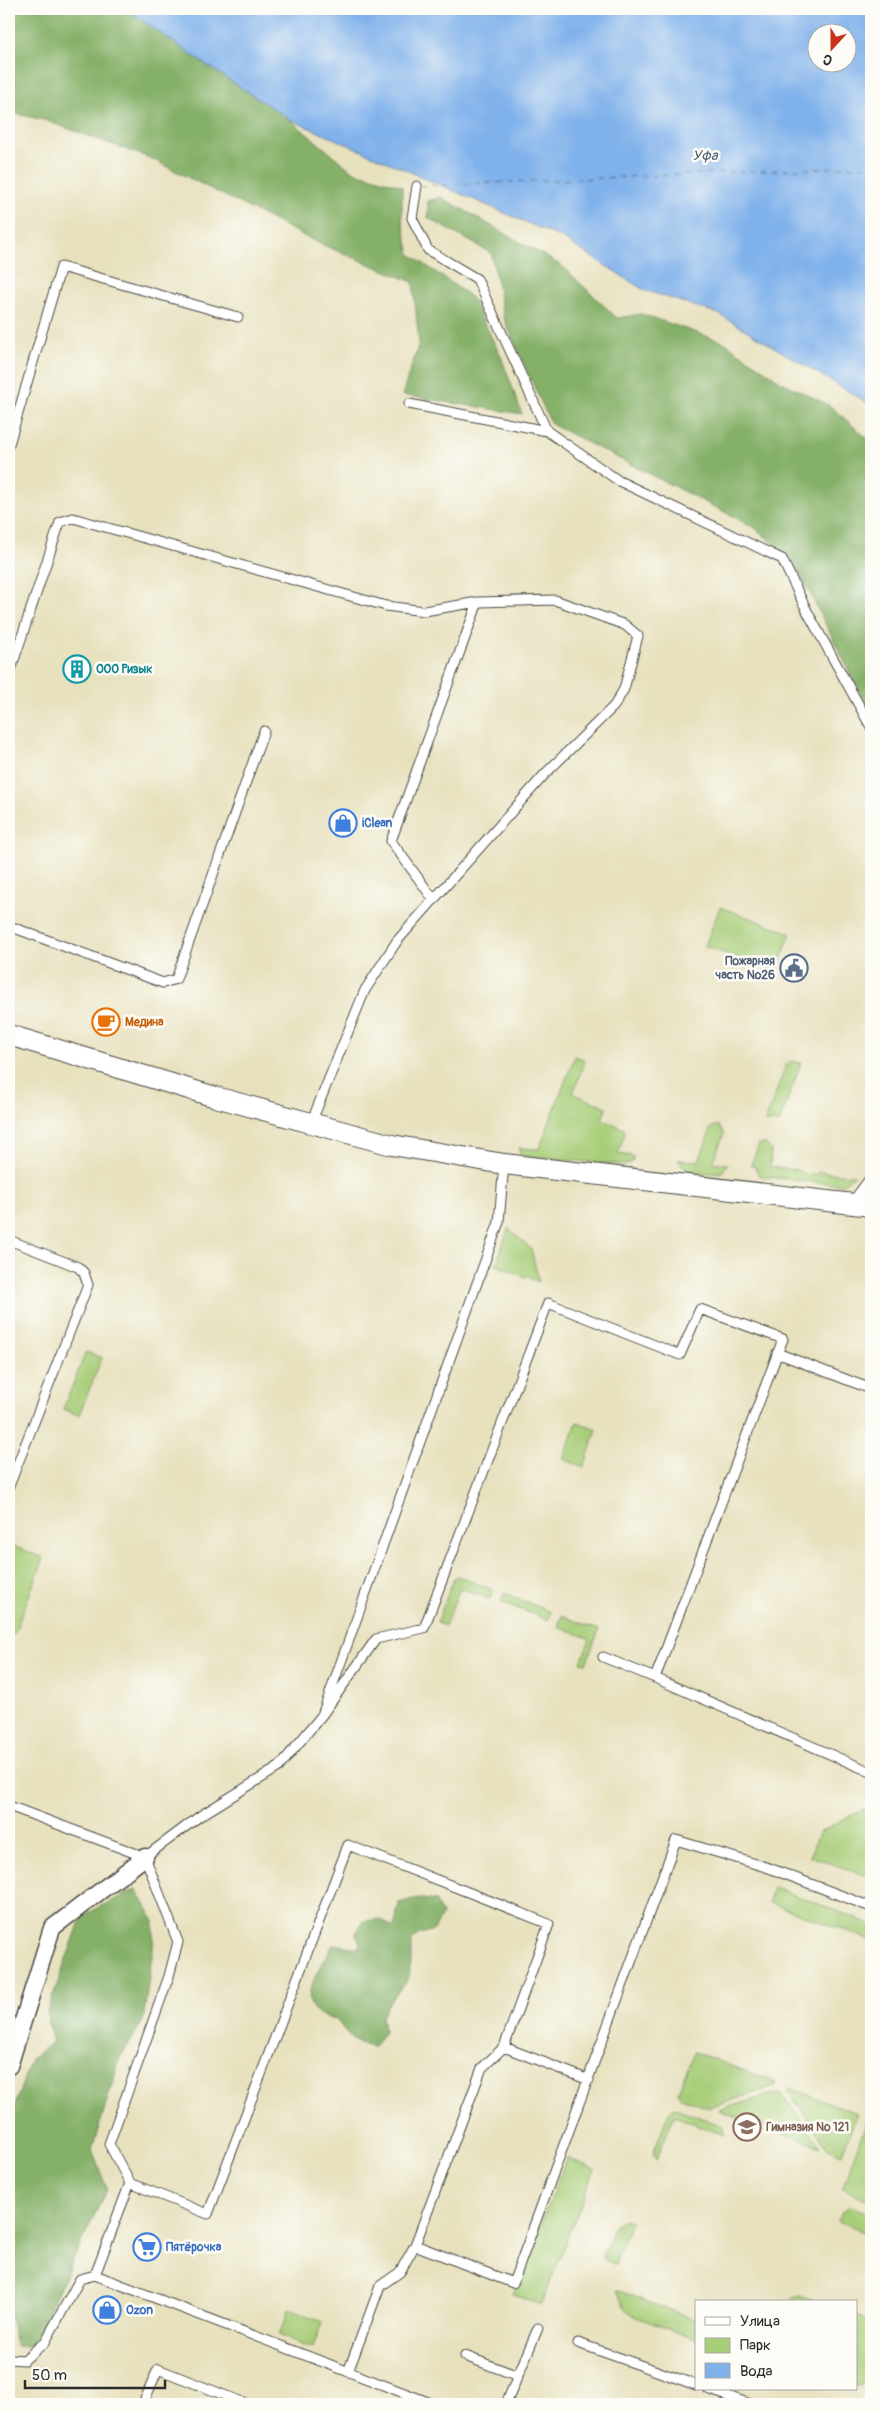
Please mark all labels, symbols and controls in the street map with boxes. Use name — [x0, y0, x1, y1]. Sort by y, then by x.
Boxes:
north arrow — [808, 22, 858, 72]
text: С — [820, 50, 835, 69]
water label: Уфа — [693, 147, 719, 164]
building icon: ООО Ризык — [62, 654, 92, 684]
place label: ООО Ризык — [96, 662, 153, 677]
shop icon: iClean — [328, 808, 358, 838]
place label: iClean — [362, 816, 393, 831]
public building icon: Пожарная часть №26 — [779, 953, 809, 983]
place label: Пожарная часть №26 — [715, 954, 775, 983]
cafe icon: Медина — [91, 1007, 121, 1037]
place label: Медина — [125, 1015, 164, 1030]
school or university icon: Гимназия № 121 — [732, 2112, 762, 2142]
place label: Гимназия № 121 — [766, 2120, 849, 2135]
supermarket icon: Пятёрочка — [132, 2232, 162, 2262]
place label: Пятёрочка — [166, 2240, 222, 2255]
shop icon: Ozon — [92, 2295, 122, 2325]
legend — [695, 2300, 858, 2390]
place label: Ozon — [126, 2303, 153, 2318]
text: Улица — [740, 2312, 780, 2331]
text: Парк — [740, 2336, 771, 2355]
scale bar — [25, 2358, 165, 2390]
text: Вода — [740, 2362, 773, 2381]
text: 50 m — [32, 2366, 67, 2385]

